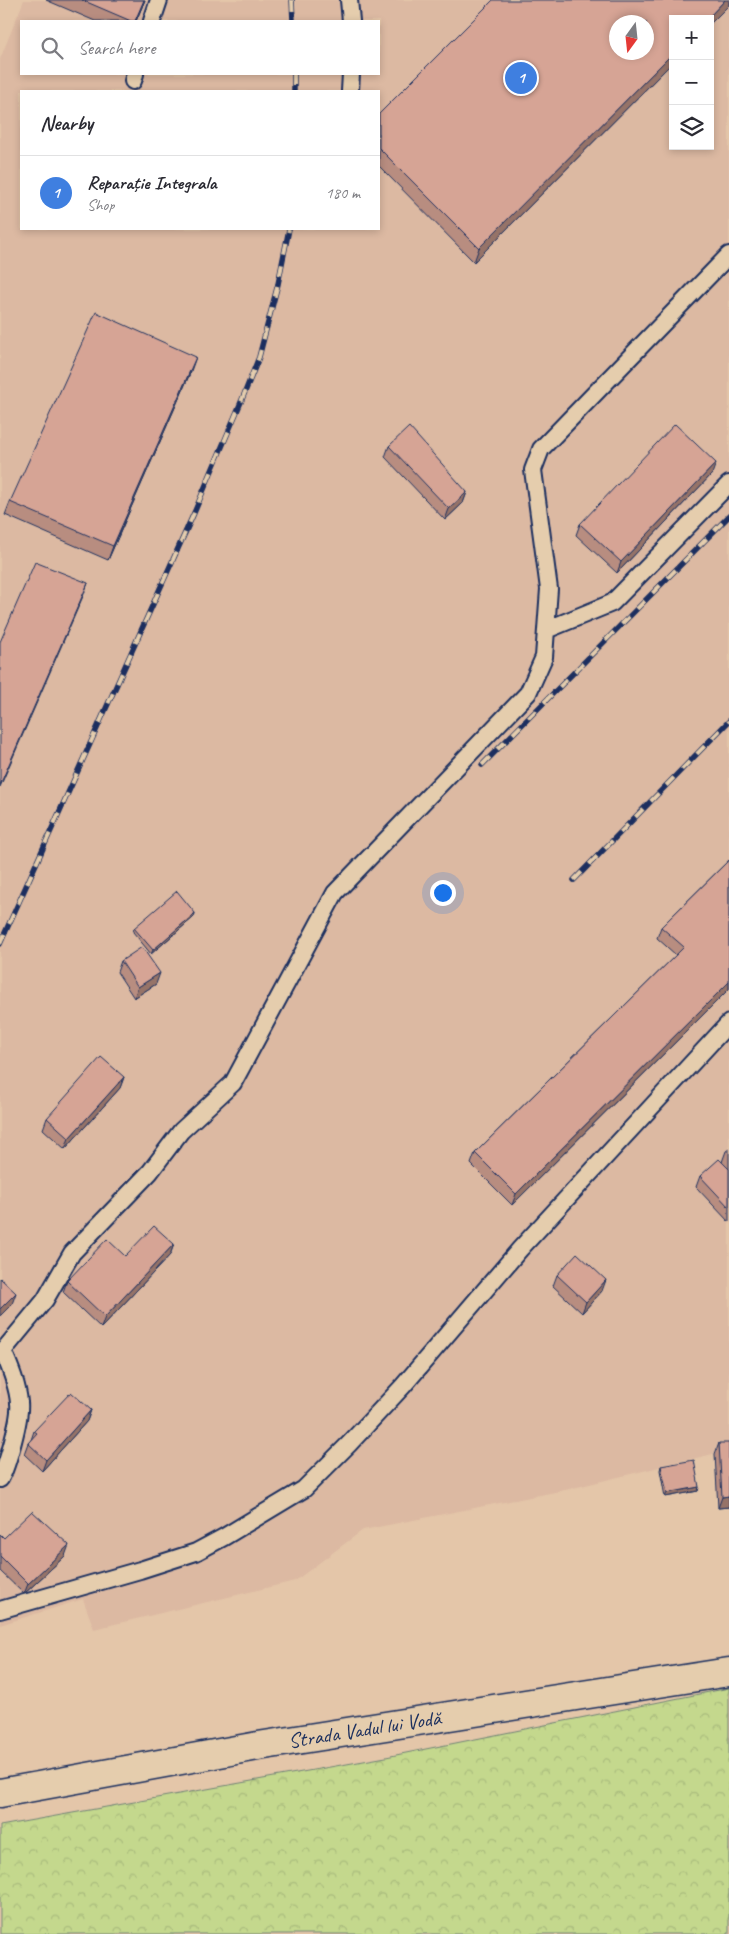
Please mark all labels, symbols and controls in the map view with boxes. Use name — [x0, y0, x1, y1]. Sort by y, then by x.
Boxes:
north arrow — [609, 15, 654, 60]
map controls — [669, 15, 714, 150]
button: + — [669, 15, 714, 60]
search box — [20, 20, 380, 75]
icon: search — [38, 34, 66, 62]
text: Search here — [78, 36, 155, 60]
pin: 1 — [505, 59, 537, 97]
button: − — [669, 60, 714, 105]
button: layers — [669, 105, 714, 150]
text: Nearby — [40, 110, 93, 136]
text: Reparație Integrala — [87, 171, 216, 195]
text: 1 — [52, 183, 60, 203]
text: 180 m — [326, 183, 360, 203]
text: Shop — [87, 195, 114, 215]
your location — [430, 880, 456, 906]
street label: Strada Vadul lui Vodă — [286, 1704, 444, 1754]

